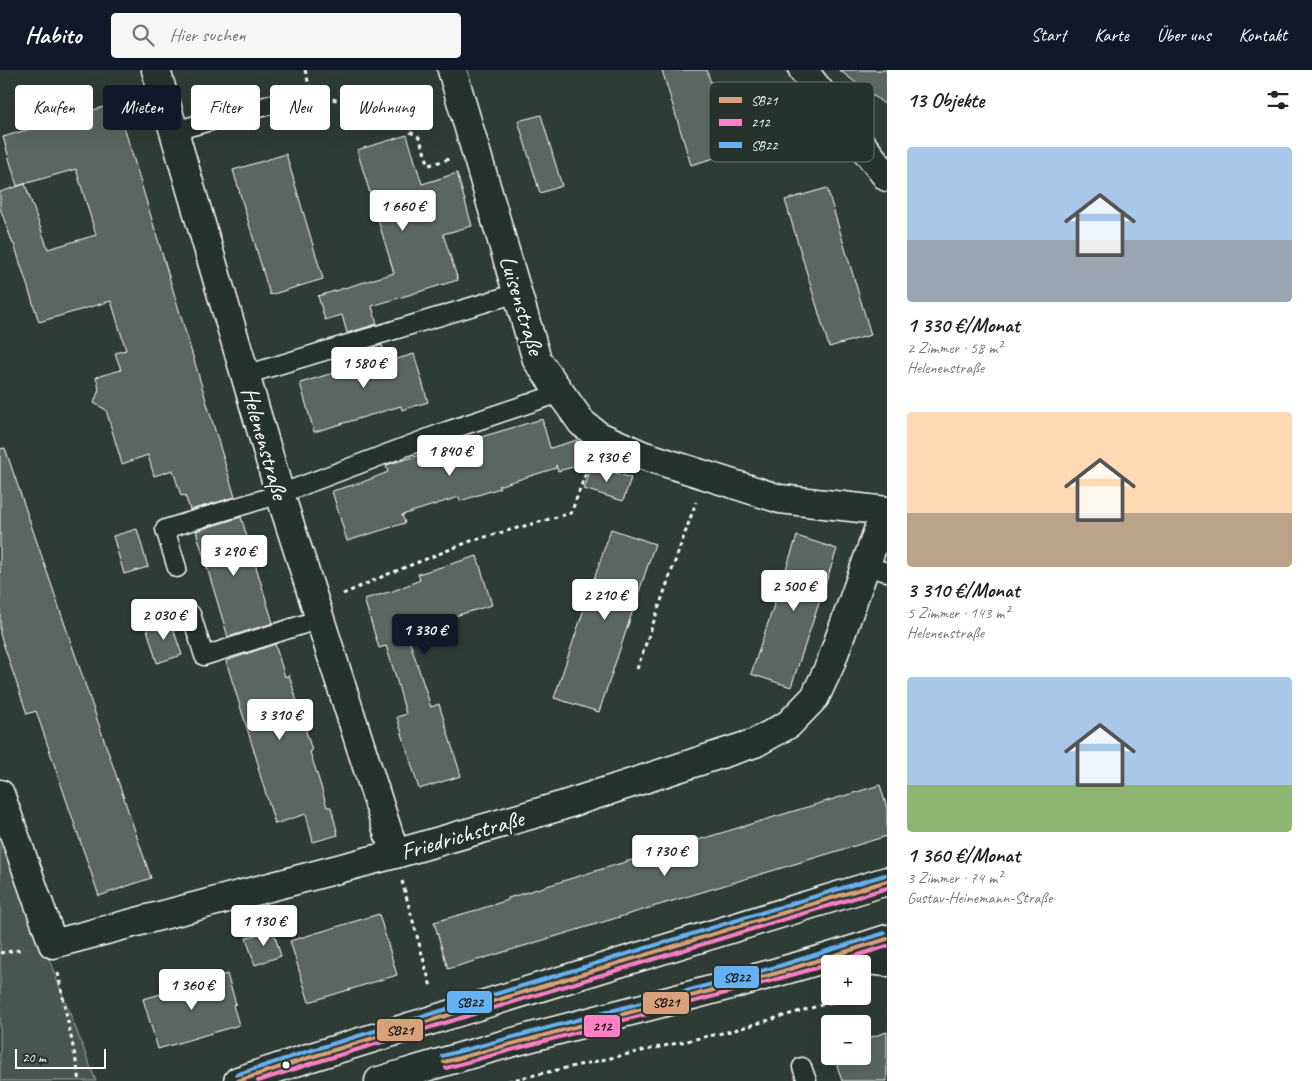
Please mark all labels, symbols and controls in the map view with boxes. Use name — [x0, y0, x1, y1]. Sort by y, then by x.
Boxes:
search box — [111, 13, 461, 58]
text: Habito — [25, 20, 81, 50]
icon: search — [129, 21, 157, 49]
text: Hier suchen — [169, 23, 246, 47]
text: Start — [1031, 24, 1066, 46]
text: Karte — [1094, 24, 1129, 46]
text: Über uns — [1157, 24, 1211, 46]
text: Kontakt — [1239, 24, 1287, 46]
legend — [709, 82, 874, 162]
chip: Kaufen — [15, 85, 93, 130]
chip: Mieten — [103, 85, 181, 130]
chip: Filter — [191, 85, 260, 130]
chip: Neu — [270, 85, 330, 130]
chip: Wohnung — [340, 85, 433, 130]
icon: filters — [1264, 86, 1292, 114]
text: 13 Objekte — [907, 87, 984, 113]
text: SB21 — [751, 92, 778, 109]
text: 212 — [751, 114, 772, 131]
text: SB22 — [751, 137, 779, 154]
icon: home — [1055, 180, 1145, 270]
pin: 1 660 € — [357, 190, 449, 232]
text: 1 660 € — [381, 196, 425, 216]
street label: Luisenstraße — [493, 252, 552, 360]
text: 1 330 €/Monat — [907, 312, 1019, 338]
text: 2 Zimmer · 58 m² — [907, 338, 1002, 358]
pin: 1 580 € — [318, 346, 410, 389]
text: 1 580 € — [342, 353, 386, 373]
text: Helenenstraße — [907, 358, 984, 378]
street label: Helenenstraße — [235, 383, 296, 505]
pin: 1 840 € — [404, 434, 496, 477]
pin: 2 930 € — [561, 440, 653, 483]
text: 1 840 € — [428, 441, 472, 461]
icon: home — [1055, 445, 1145, 535]
text: 2 930 € — [585, 447, 629, 467]
pin: 3 290 € — [188, 534, 280, 577]
text: 3 290 € — [212, 541, 256, 561]
pin: 2 500 € — [748, 570, 840, 612]
text: 2 500 € — [772, 576, 816, 596]
text: 3 310 €/Monat — [907, 577, 1019, 603]
pin: 2 210 € — [559, 578, 651, 621]
text: 2 210 € — [583, 585, 627, 605]
pin: 2 030 € — [118, 598, 210, 641]
text: 5 Zimmer · 143 m² — [907, 603, 1009, 623]
text: 2 030 € — [142, 605, 186, 625]
pin: 1 330 € — [379, 614, 471, 656]
text: 1 330 € — [403, 620, 447, 640]
text: Helenenstraße — [907, 623, 984, 643]
pin: 3 310 € — [234, 698, 326, 741]
text: 3 310 € — [258, 705, 302, 725]
icon: home — [1055, 710, 1145, 800]
street label: Friedrichstraße — [397, 803, 529, 867]
pin: 1 730 € — [619, 834, 711, 877]
text: 1 730 € — [643, 841, 687, 861]
text: 1 360 €/Monat — [907, 842, 1020, 868]
text: 3 Zimmer · 74 m² — [907, 868, 1002, 888]
text: Gustav-Heinemann-Straße — [907, 888, 1052, 908]
pin: 1 130 € — [218, 904, 310, 947]
text: 1 130 € — [242, 911, 286, 931]
map controls — [821, 955, 871, 1065]
button: + — [821, 955, 871, 1005]
line badge: SB22 — [713, 965, 760, 989]
pin: 1 360 € — [146, 968, 238, 1011]
text: SB22 — [724, 969, 752, 986]
text: 1 360 € — [170, 975, 214, 995]
line badge: SB22 — [446, 990, 493, 1014]
line badge: SB21 — [642, 991, 690, 1015]
text: SB22 — [457, 994, 485, 1011]
text: SB21 — [653, 994, 681, 1011]
line badge: 212 — [583, 1014, 621, 1038]
button: − — [821, 1015, 871, 1065]
line badge: SB21 — [376, 1018, 424, 1042]
text: 212 — [593, 1018, 613, 1035]
text: SB21 — [387, 1022, 415, 1039]
scale bar — [15, 1046, 106, 1069]
text: 20 m — [22, 1049, 46, 1066]
unlabelled marker — [281, 1060, 291, 1070]

